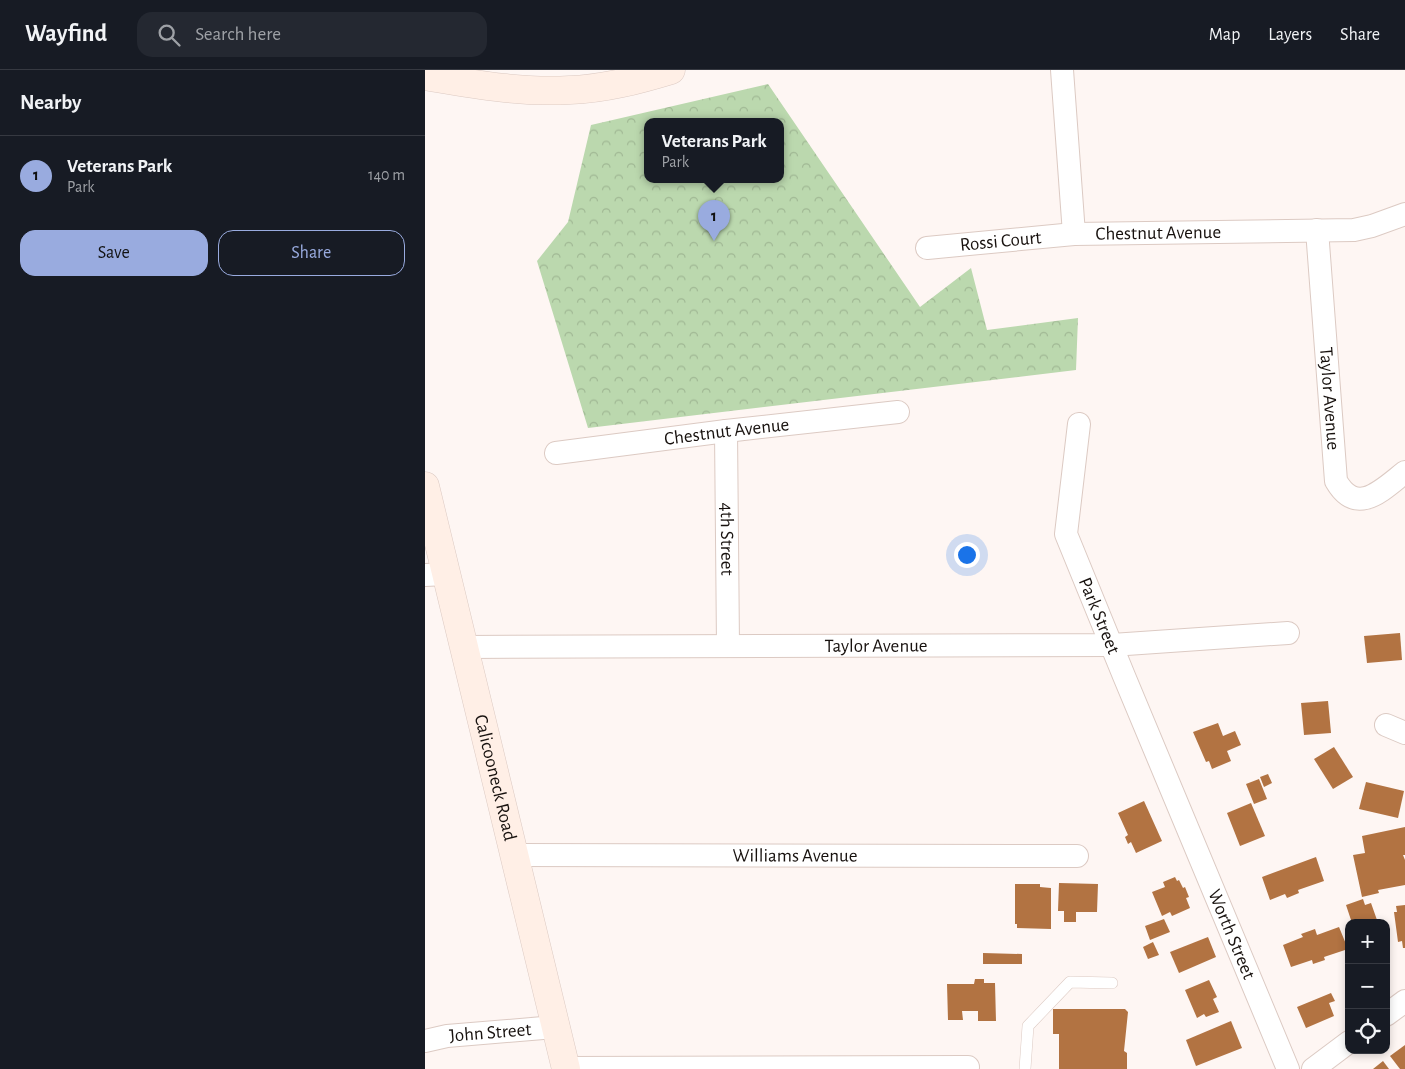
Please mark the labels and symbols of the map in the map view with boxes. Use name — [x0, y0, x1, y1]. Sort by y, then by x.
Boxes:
pin: 1 — [698, 200, 730, 241]
street label: Chestnut Avenue — [1095, 222, 1221, 243]
street label: Rossi Court — [959, 228, 1042, 254]
street label: Taylor Avenue — [1316, 346, 1343, 451]
street label: Chestnut Avenue — [663, 415, 790, 448]
street label: 4th Street — [717, 502, 737, 576]
your location — [954, 542, 980, 568]
street label: Park Street — [1075, 575, 1123, 657]
street label: Taylor Avenue — [824, 636, 928, 655]
street label: Calicooneck Road — [471, 713, 520, 843]
street label: Williams Avenue — [732, 846, 858, 865]
street label: Worth Street — [1205, 887, 1259, 982]
street label: John Street — [449, 1020, 532, 1045]

